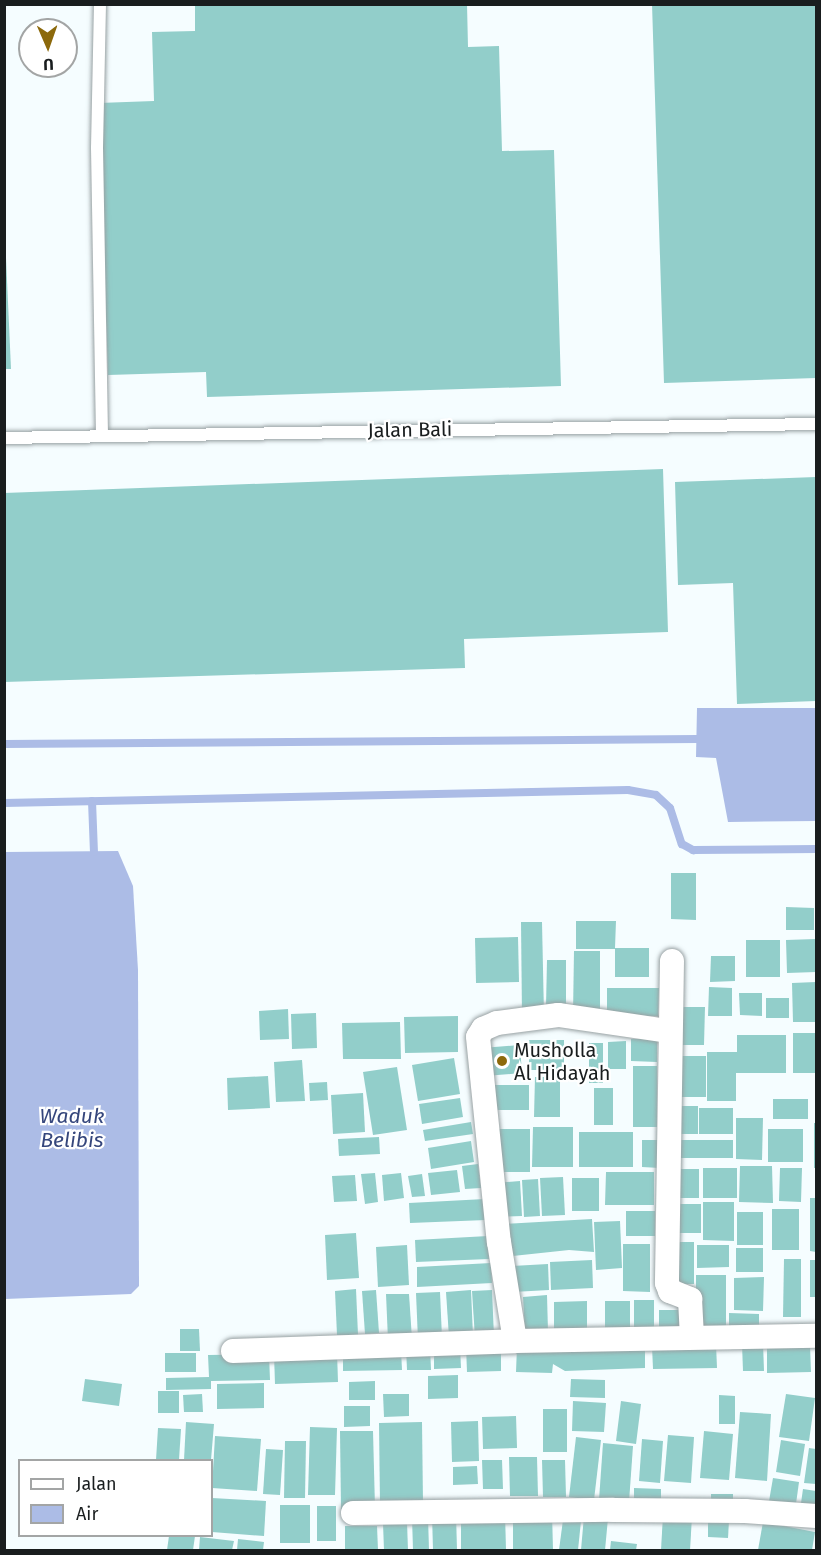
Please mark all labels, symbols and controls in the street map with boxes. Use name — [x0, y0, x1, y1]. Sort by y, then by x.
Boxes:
north arrow — [18, 18, 78, 78]
text: U — [43, 55, 54, 74]
street label: Jalan Bali — [367, 417, 453, 443]
place label: Musholla Al Hidayah — [514, 1038, 611, 1085]
marker: Musholla Al Hidayah — [495, 1054, 509, 1068]
water label: Waduk Belibis — [40, 1103, 104, 1153]
legend — [18, 1459, 213, 1537]
text: Jalan — [76, 1473, 117, 1495]
text: Air — [76, 1503, 98, 1525]

